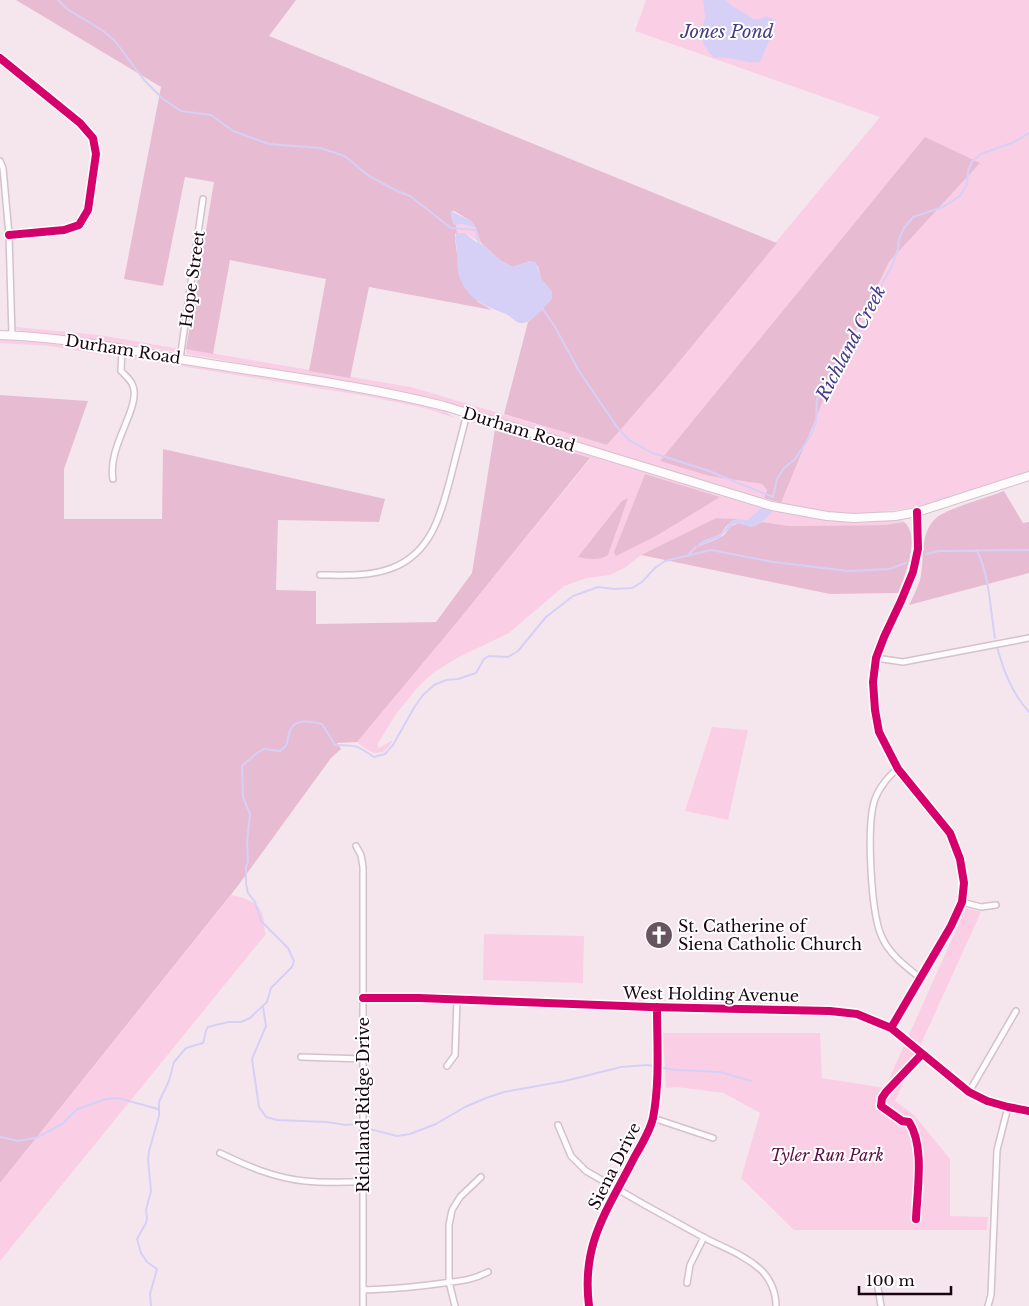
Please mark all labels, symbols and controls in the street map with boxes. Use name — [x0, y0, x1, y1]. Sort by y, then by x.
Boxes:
water label: Jones Pond — [680, 21, 774, 43]
street label: Hope Street — [175, 229, 209, 329]
water label: Richland Creek — [811, 282, 891, 405]
street label: Durham Road — [64, 330, 182, 368]
street label: Durham Road — [460, 402, 578, 456]
place label: St. Catherine of Siena Catholic Church — [678, 916, 862, 954]
church icon: St. Catherine of Siena Catholic Church — [644, 920, 674, 950]
street label: West Holding Avenue — [622, 982, 799, 1006]
street label: Richland Ridge Drive — [353, 1017, 373, 1193]
street label: Siena Drive — [584, 1119, 644, 1213]
park label: Tyler Run Park — [770, 1145, 884, 1165]
scale bar — [859, 1264, 952, 1296]
text: 100 m — [866, 1271, 915, 1290]

